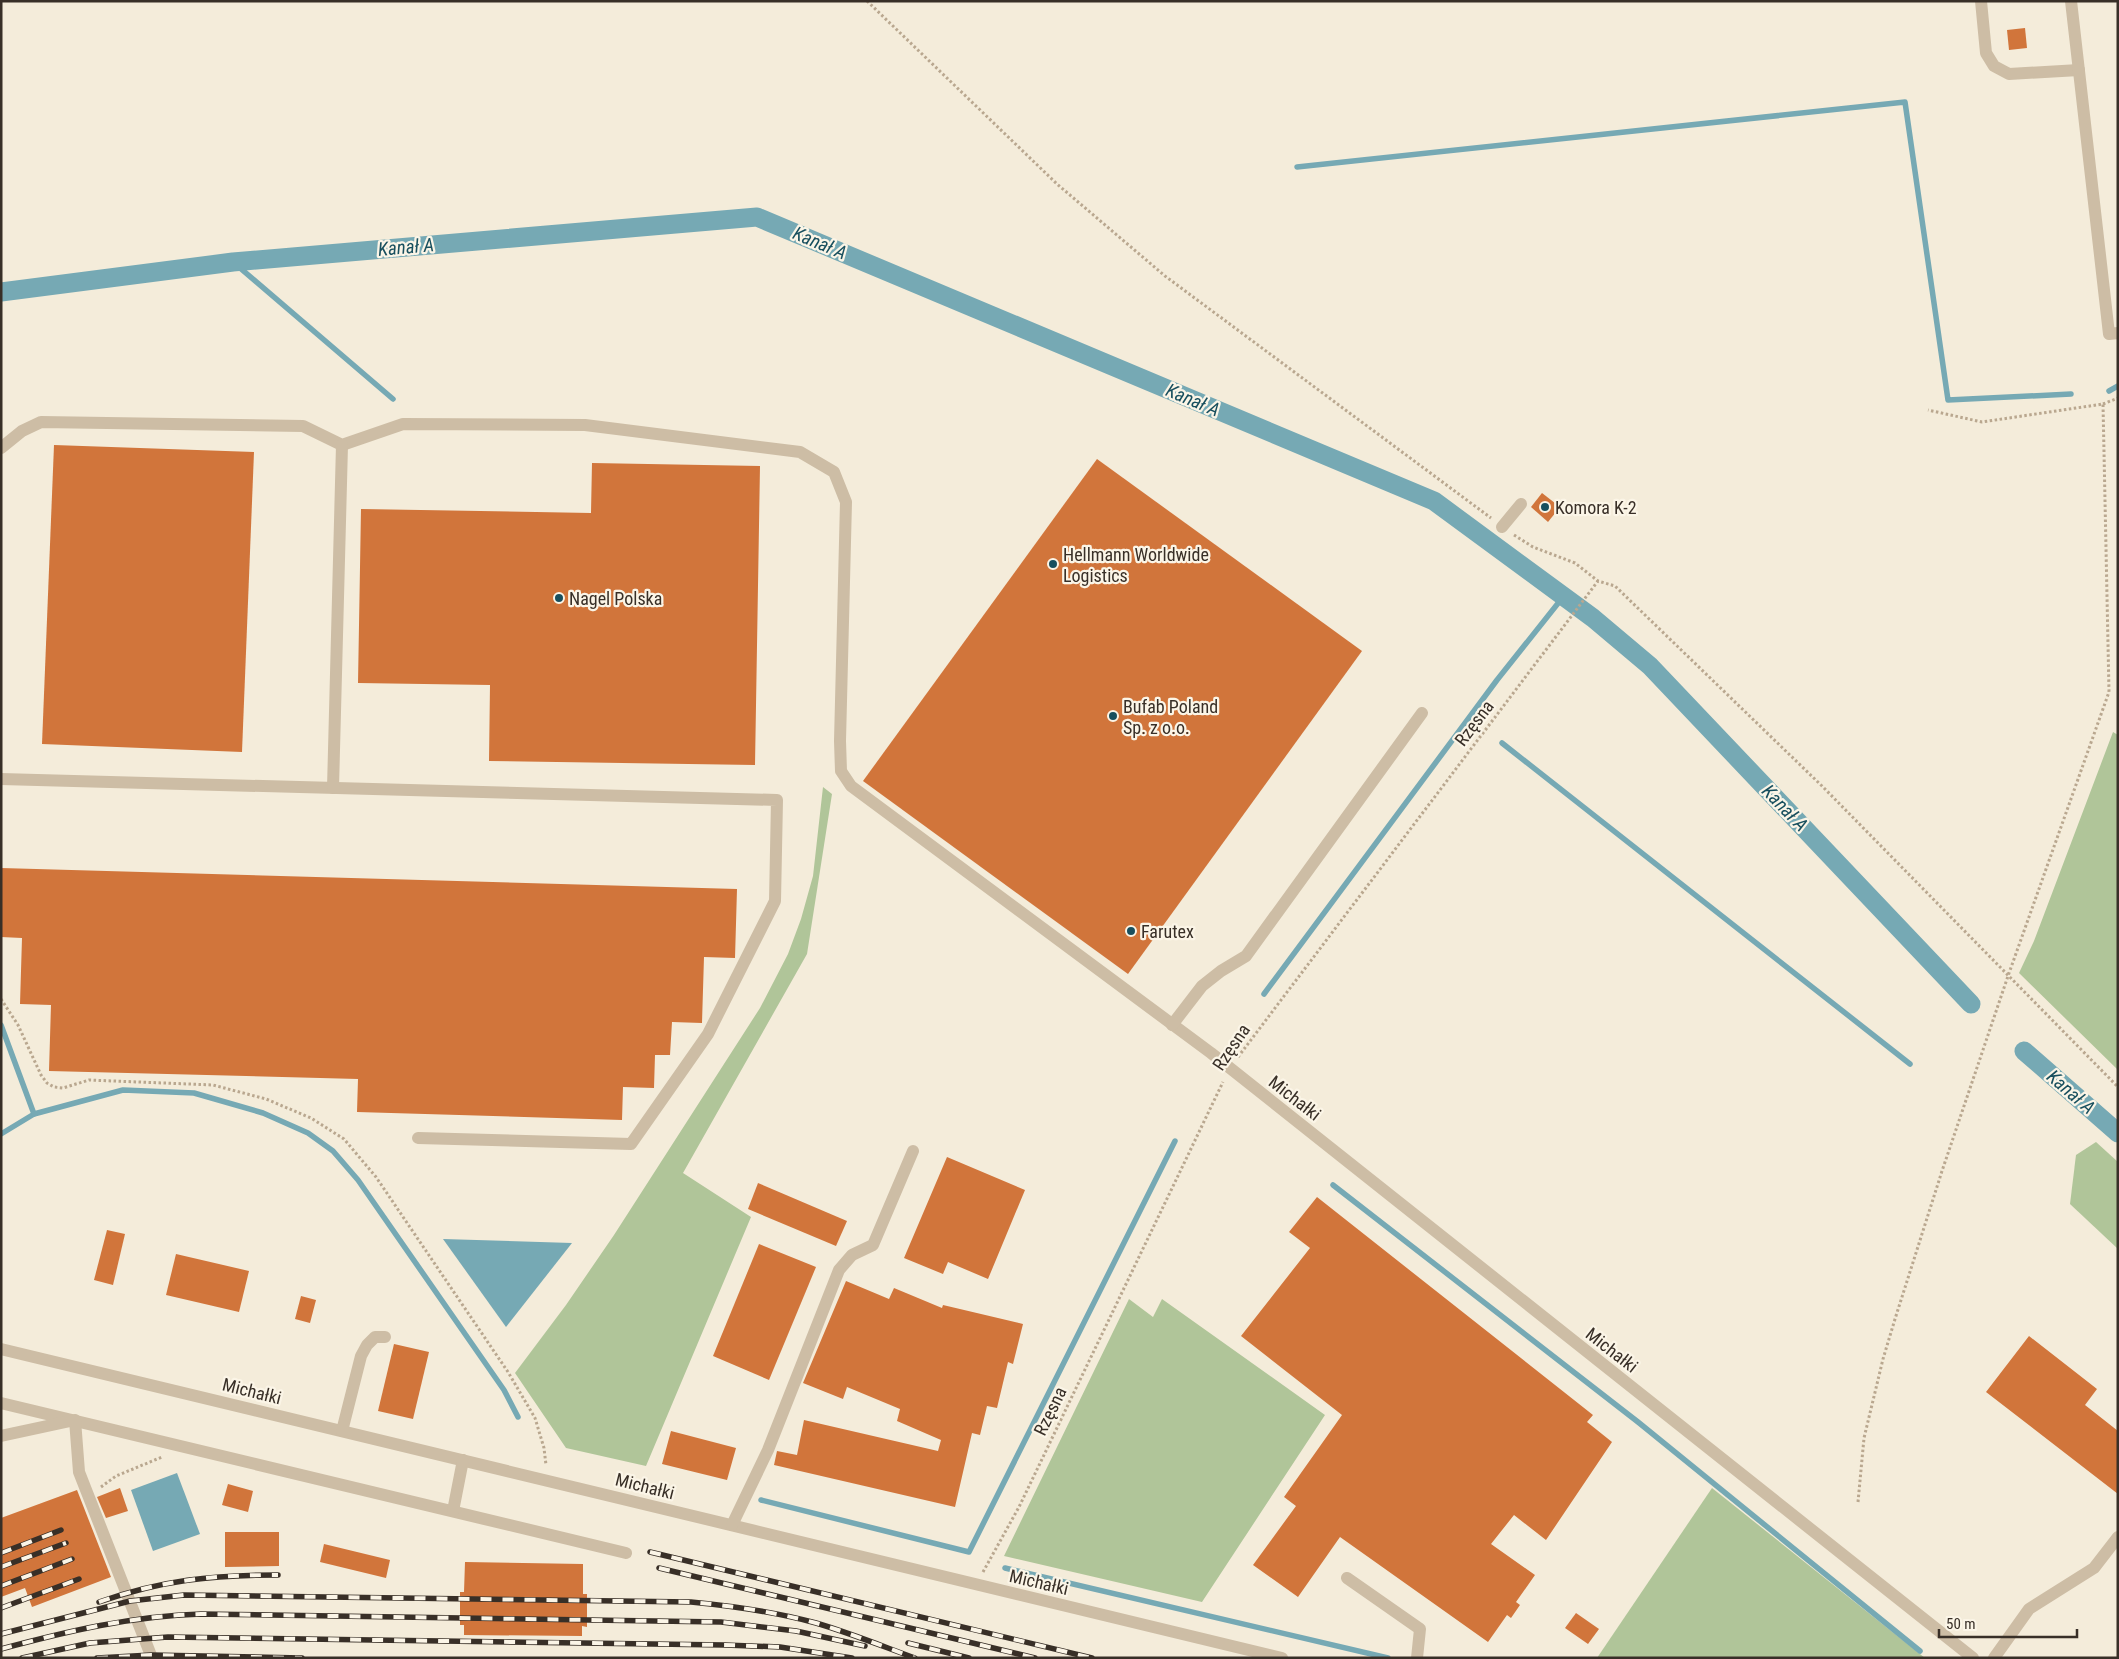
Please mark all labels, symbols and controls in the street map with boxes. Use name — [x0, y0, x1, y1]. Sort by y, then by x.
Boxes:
water label: Kanał A — [790, 221, 850, 265]
water label: Kanał A — [377, 233, 435, 261]
water label: Kanał A — [1163, 378, 1223, 422]
place label: Komora K-2 — [1555, 497, 1637, 518]
marker: Komora K-2 — [1539, 501, 1551, 513]
place label: Hellmann Worldwide Logistics — [1063, 544, 1209, 586]
marker: Hellmann Worldwide Logistics — [1047, 558, 1059, 570]
place label: Nagel Polska — [569, 588, 662, 609]
marker: Nagel Polska — [553, 592, 565, 604]
place label: Bufab Poland Sp. z o.o. — [1123, 696, 1218, 738]
street label: Rzęsna — [1450, 696, 1498, 750]
marker: Bufab Poland Sp. z o.o. — [1107, 710, 1119, 722]
water label: Kanał A — [1757, 780, 1813, 836]
place label: Farutex — [1141, 921, 1194, 942]
marker: Farutex — [1125, 925, 1137, 937]
street label: Rzęsna — [1208, 1020, 1254, 1074]
water label: Kanał A — [2042, 1065, 2100, 1119]
street label: Michałki — [1265, 1071, 1325, 1125]
street label: Michałki — [1582, 1323, 1642, 1377]
street label: Michałki — [220, 1374, 284, 1408]
street label: Rzęsna — [1029, 1383, 1071, 1439]
street label: Michałki — [613, 1469, 677, 1503]
street label: Michałki — [1007, 1565, 1071, 1599]
scale bar — [1939, 1606, 2076, 1638]
text: 50 m — [1946, 1615, 1976, 1633]

